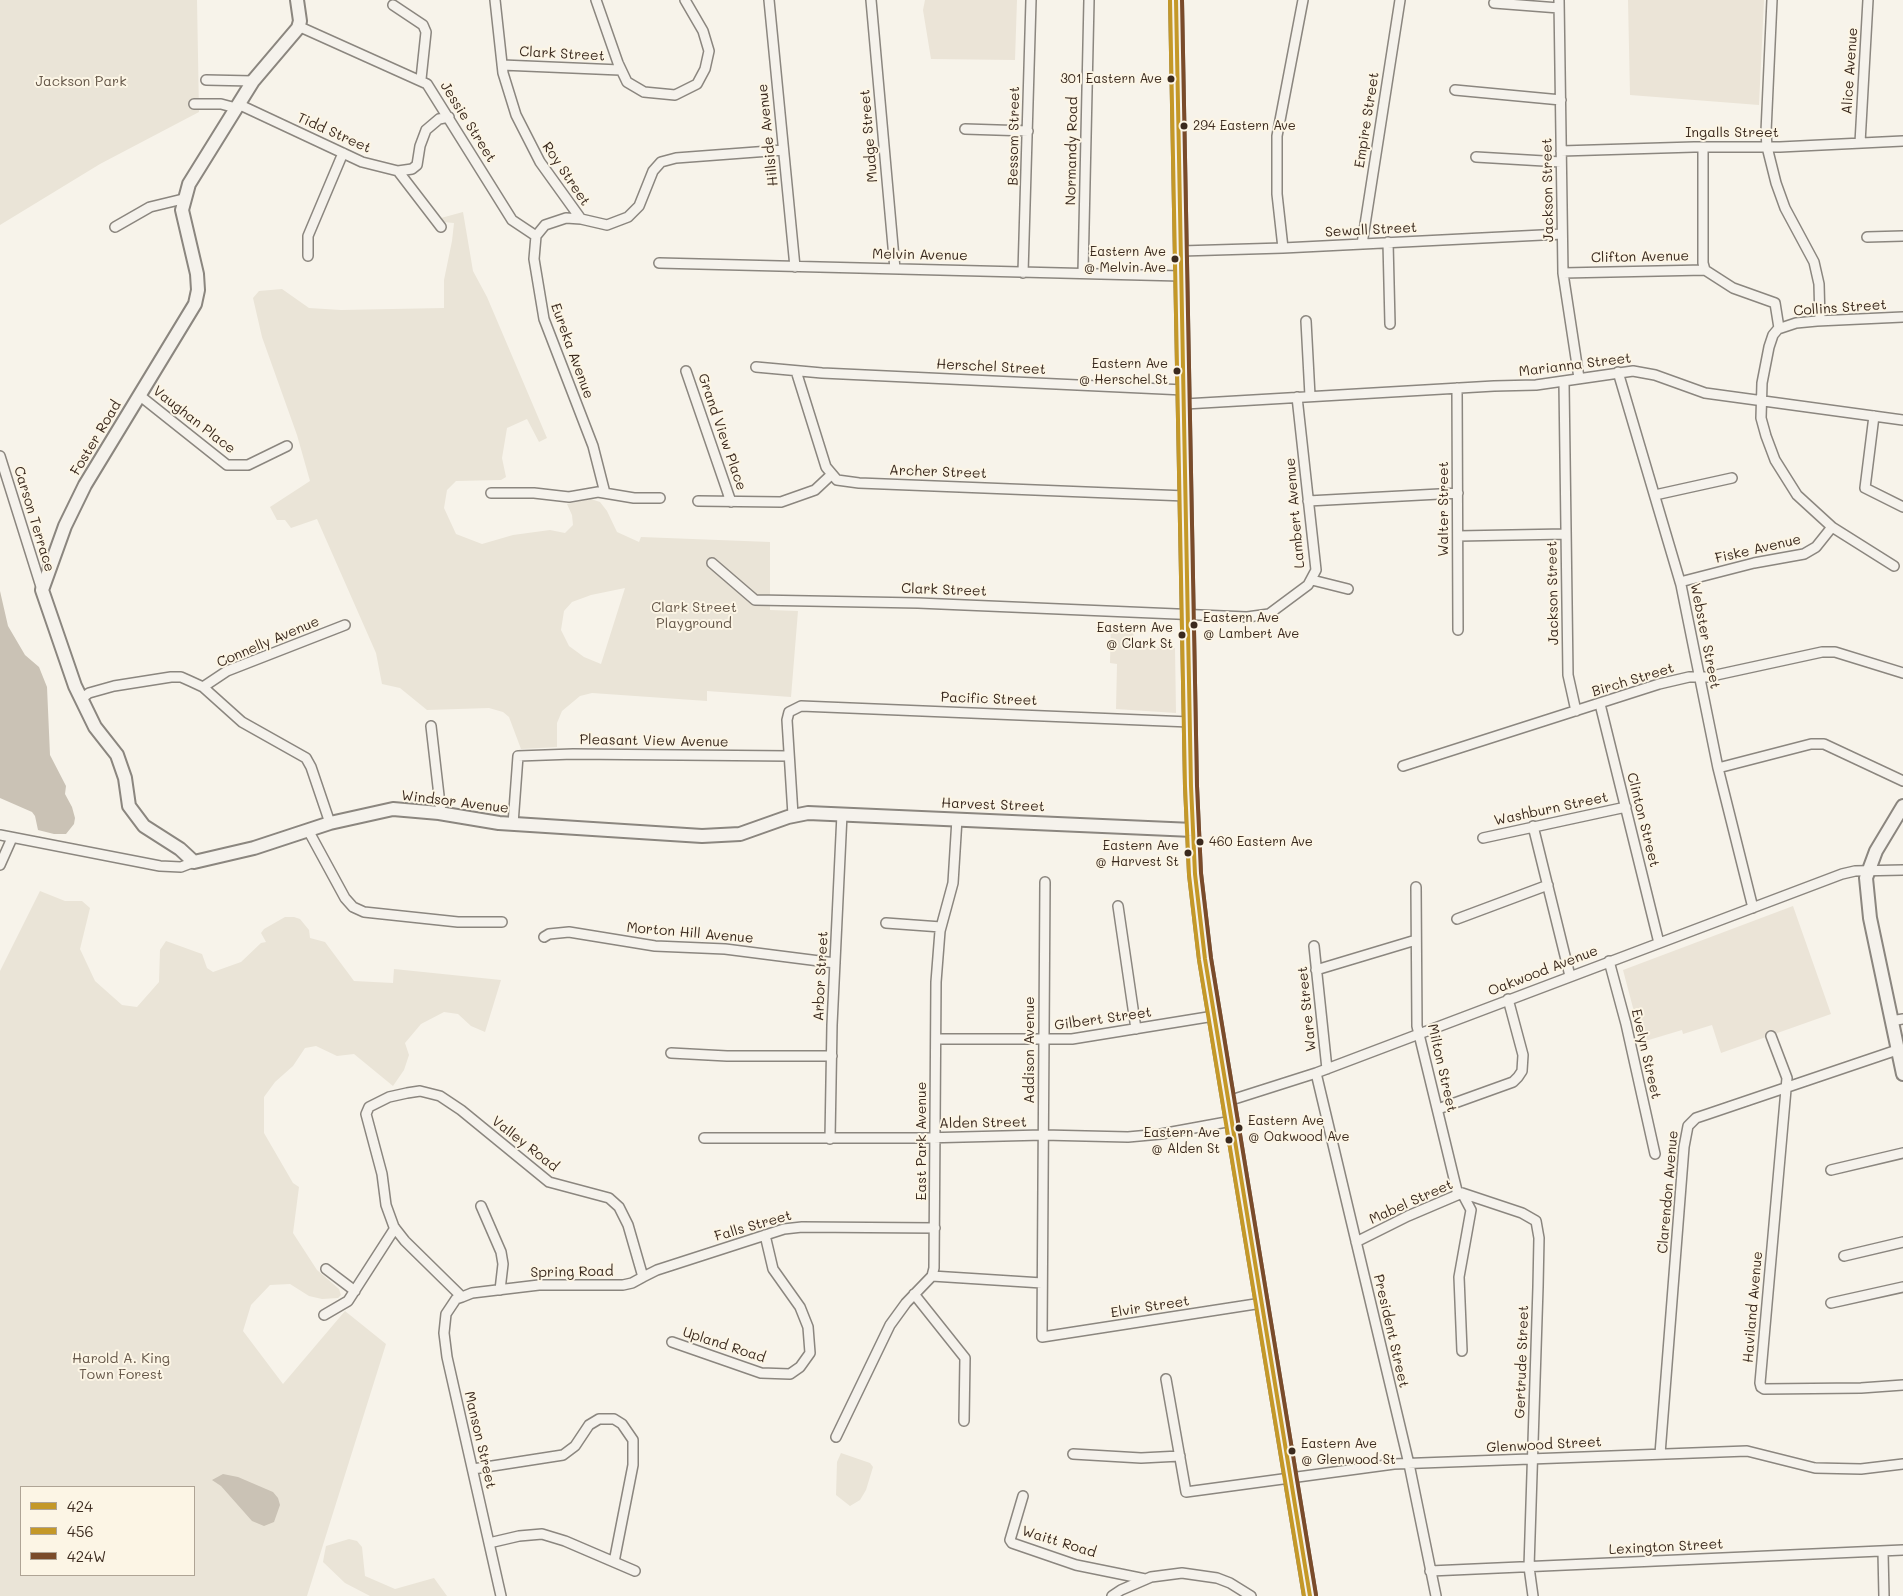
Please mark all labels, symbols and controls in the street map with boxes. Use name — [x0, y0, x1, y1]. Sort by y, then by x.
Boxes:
street label: Alice Avenue — [1839, 27, 1861, 115]
street label: Clark Street — [519, 43, 605, 65]
place label: 301 Eastern Ave — [1060, 71, 1162, 87]
street label: Empire Street — [1351, 71, 1383, 169]
park label: Jackson Park — [35, 74, 127, 90]
marker: 301 Eastern Ave — [1166, 74, 1176, 84]
street label: Jessie Street — [437, 79, 499, 165]
street label: Hillside Avenue — [754, 83, 782, 187]
street label: Bessom Street — [1005, 86, 1023, 186]
street label: Mudge Street — [857, 89, 881, 183]
street label: Normandy Road — [1063, 96, 1081, 206]
street label: Tidd Street — [295, 109, 373, 157]
place label: 294 Eastern Ave — [1193, 118, 1296, 134]
marker: 294 Eastern Ave — [1179, 121, 1189, 131]
street label: Ingalls Street — [1685, 125, 1779, 141]
street label: Jackson Street — [1539, 138, 1557, 242]
street label: Roy Street — [538, 139, 594, 209]
street label: Sewall Street — [1325, 219, 1417, 241]
place label: Eastern Ave @ Melvin Ave — [1084, 244, 1166, 275]
street label: Melvin Avenue — [872, 246, 968, 264]
street label: Clifton Avenue — [1591, 248, 1689, 266]
marker: Eastern Ave @ Melvin Ave — [1170, 254, 1180, 264]
street label: Collins Street — [1793, 296, 1887, 320]
street label: Eureka Avenue — [547, 301, 597, 401]
street label: Marianna Street — [1518, 350, 1632, 380]
street label: Herschel Street — [936, 356, 1046, 378]
place label: Eastern Ave @ Herschel St — [1079, 356, 1168, 387]
marker: Eastern Ave @ Herschel St — [1172, 366, 1182, 376]
street label: Grand View Place — [694, 371, 750, 493]
street label: Vaughan Place — [149, 383, 239, 457]
street label: Foster Road — [67, 398, 125, 478]
street label: Lambert Avenue — [1282, 457, 1308, 569]
street label: Walter Street — [1436, 461, 1452, 557]
street label: Archer Street — [889, 462, 987, 482]
street label: Carson Terrace — [10, 464, 58, 574]
street label: Fiske Avenue — [1713, 531, 1803, 567]
street label: Jackson Street — [1544, 541, 1562, 645]
street label: Clark Street — [901, 580, 987, 600]
street label: Webster Street — [1686, 582, 1724, 690]
park label: Clark Street Playground — [651, 600, 737, 632]
place label: Eastern Ave @ Lambert Ave — [1203, 610, 1299, 641]
street label: Connelly Avenue — [214, 613, 322, 671]
place label: Eastern Ave @ Clark St — [1097, 620, 1173, 651]
marker: Eastern Ave @ Lambert Ave — [1189, 620, 1199, 630]
marker: Eastern Ave @ Clark St — [1177, 630, 1187, 640]
street label: Birch Street — [1590, 660, 1676, 700]
street label: Pacific Street — [940, 689, 1038, 709]
street label: Pleasant View Avenue — [579, 731, 729, 751]
street label: Clinton Street — [1623, 771, 1663, 869]
street label: Windsor Avenue — [400, 787, 510, 817]
street label: Washburn Street — [1492, 789, 1610, 829]
street label: Harvest Street — [941, 795, 1045, 815]
place label: 460 Eastern Ave — [1209, 834, 1313, 850]
marker: 460 Eastern Ave — [1195, 837, 1205, 847]
place label: Eastern Ave @ Harvest St — [1095, 838, 1179, 869]
marker: Eastern Ave @ Harvest St — [1183, 848, 1193, 858]
street label: Morton Hill Avenue — [626, 919, 754, 947]
street label: Arbor Street — [810, 931, 832, 1021]
street label: Oakwood Avenue — [1486, 942, 1600, 1000]
street label: Ware Street — [1294, 965, 1320, 1053]
street label: Addison Avenue — [1022, 996, 1038, 1104]
street label: Gilbert Street — [1053, 1004, 1153, 1034]
street label: Evelyn Street — [1627, 1007, 1665, 1101]
street label: Milton Street — [1424, 1022, 1460, 1114]
street label: East Park Avenue — [914, 1082, 930, 1200]
street label: Valley Road — [488, 1113, 562, 1175]
place label: Eastern Ave @ Oakwood Ave — [1248, 1113, 1350, 1144]
street label: Alden Street — [939, 1114, 1027, 1132]
marker: Eastern Ave @ Oakwood Ave — [1234, 1123, 1244, 1133]
place label: Eastern Ave @ Alden St — [1144, 1125, 1220, 1156]
street label: Clarendon Avenue — [1654, 1130, 1682, 1254]
marker: Eastern Ave @ Alden St — [1224, 1135, 1234, 1145]
street label: Mabel Street — [1366, 1176, 1456, 1228]
street label: Falls Street — [713, 1207, 793, 1245]
street label: Haviland Avenue — [1740, 1250, 1766, 1364]
street label: Spring Road — [530, 1263, 614, 1281]
street label: President Street — [1370, 1273, 1412, 1389]
street label: Elvir Street — [1110, 1293, 1190, 1321]
street label: Gertrude Street — [1512, 1305, 1532, 1419]
street label: Upland Road — [680, 1324, 768, 1366]
park label: Harold A. King Town Forest — [72, 1351, 170, 1384]
street label: Manson Street — [461, 1390, 499, 1490]
street label: Glenwood Street — [1486, 1434, 1602, 1456]
place label: Eastern Ave @ Glenwood St — [1301, 1436, 1396, 1467]
marker: Eastern Ave @ Glenwood St — [1287, 1446, 1297, 1456]
legend — [20, 1486, 195, 1576]
text: 424 — [67, 1496, 93, 1516]
text: 456 — [67, 1521, 94, 1541]
street label: Waitt Road — [1020, 1523, 1098, 1561]
street label: Lexington Street — [1608, 1536, 1724, 1558]
text: 424W — [67, 1546, 106, 1566]

